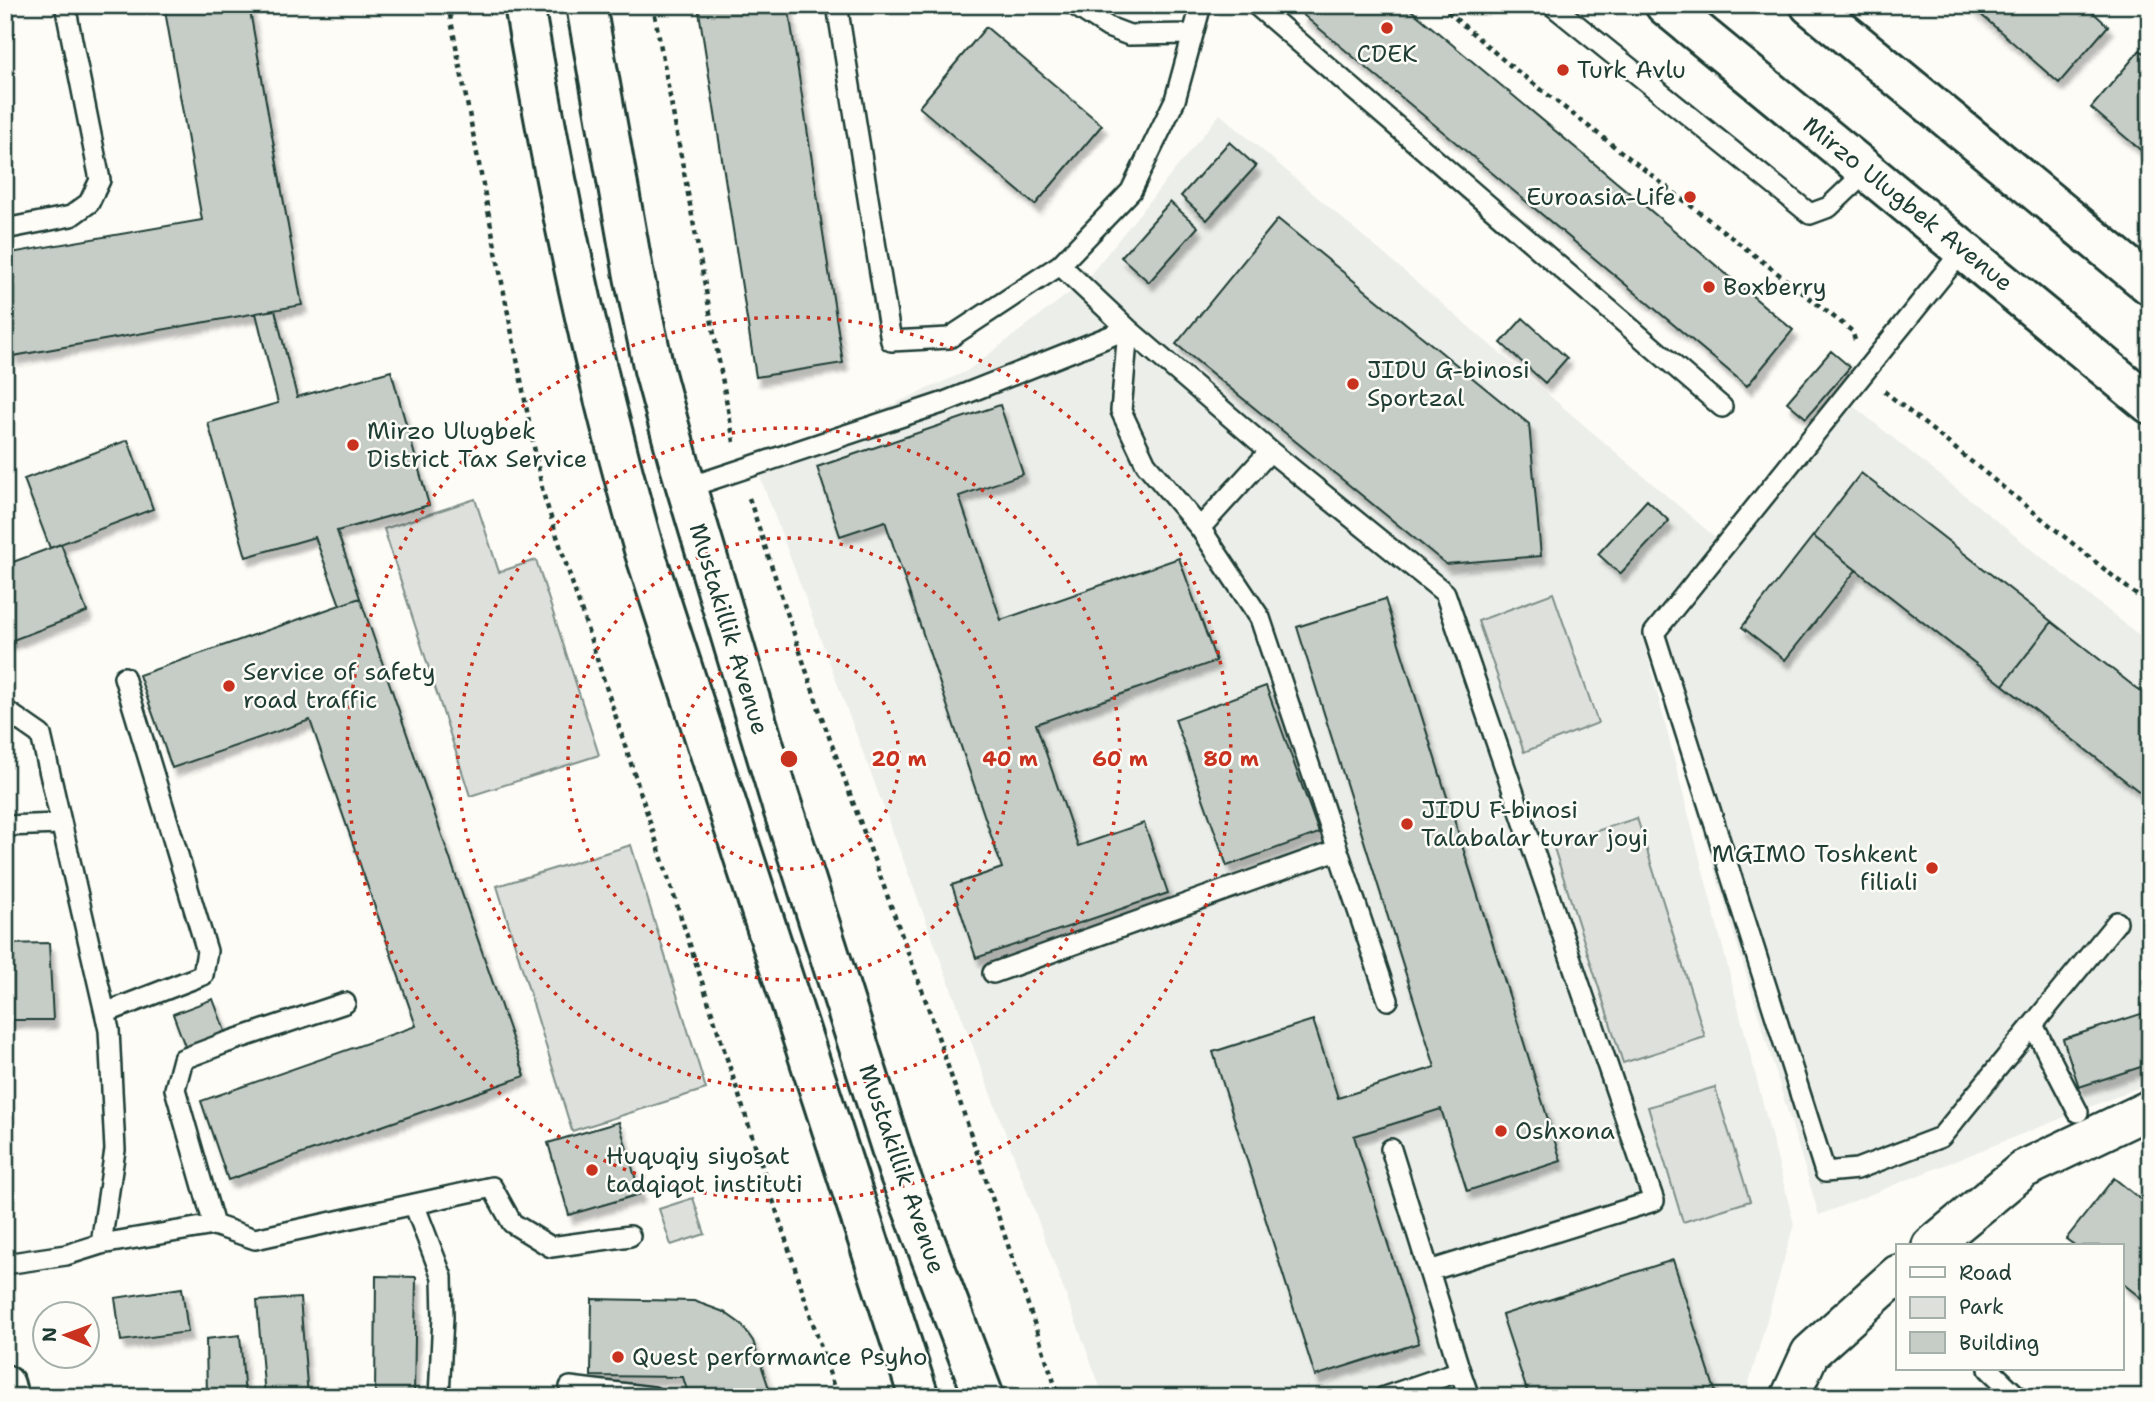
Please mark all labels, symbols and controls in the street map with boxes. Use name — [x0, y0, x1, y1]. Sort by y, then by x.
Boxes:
marker: CDEK — [1379, 20, 1395, 36]
place label: CDEK — [1357, 38, 1418, 70]
place label: Turk Avlu — [1577, 54, 1686, 86]
marker: Turk Avlu — [1555, 62, 1571, 78]
street label: Mirzo Ulugbek Avenue — [1796, 109, 2020, 299]
place label: Euroasia-Life — [1526, 181, 1676, 213]
marker: Euroasia-Life — [1682, 189, 1698, 205]
place label: Boxberry — [1723, 271, 1827, 303]
marker: Boxberry — [1701, 279, 1717, 295]
place label: JIDU G-binosi Sportzal — [1367, 354, 1530, 414]
marker: JIDU G-binosi Sportzal — [1345, 376, 1361, 392]
place label: Mirzo Ulugbek District Tax Service — [367, 415, 587, 475]
marker: Mirzo Ulugbek District Tax Service — [345, 437, 361, 453]
street label: Mustakillik Avenue — [682, 519, 776, 739]
place label: Service of safety road traffic — [243, 656, 436, 716]
marker: Service of safety road traffic — [221, 678, 237, 694]
text: 20 m — [871, 745, 927, 773]
text: 40 m — [982, 745, 1038, 773]
text: 60 m — [1092, 745, 1148, 773]
text: 80 m — [1203, 745, 1259, 773]
centre of rings — [777, 747, 801, 771]
place label: JIDU F-binosi Talabalar turar joyi — [1421, 794, 1648, 854]
marker: JIDU F-binosi Talabalar turar joyi — [1399, 816, 1415, 832]
place label: MGIMO Toshkent filiali — [1712, 838, 1918, 898]
marker: MGIMO Toshkent filiali — [1924, 860, 1940, 876]
street label: Mustakillik Avenue — [851, 1060, 953, 1278]
place label: Oshxona — [1515, 1115, 1615, 1147]
marker: Oshxona — [1493, 1123, 1509, 1139]
place label: Huquqiy siyosat tadqiqot instituti — [606, 1140, 803, 1200]
marker: Huquqiy siyosat tadqiqot instituti — [584, 1162, 600, 1178]
legend — [1896, 1244, 2124, 1370]
text: Road — [1959, 1259, 2012, 1287]
text: Park — [1959, 1293, 2004, 1321]
north arrow — [32, 1300, 102, 1370]
text: N — [37, 1327, 62, 1342]
text: Building — [1959, 1329, 2039, 1357]
place label: Quest performance Psyho — [632, 1341, 928, 1373]
marker: Quest performance Psyho — [610, 1349, 626, 1365]

